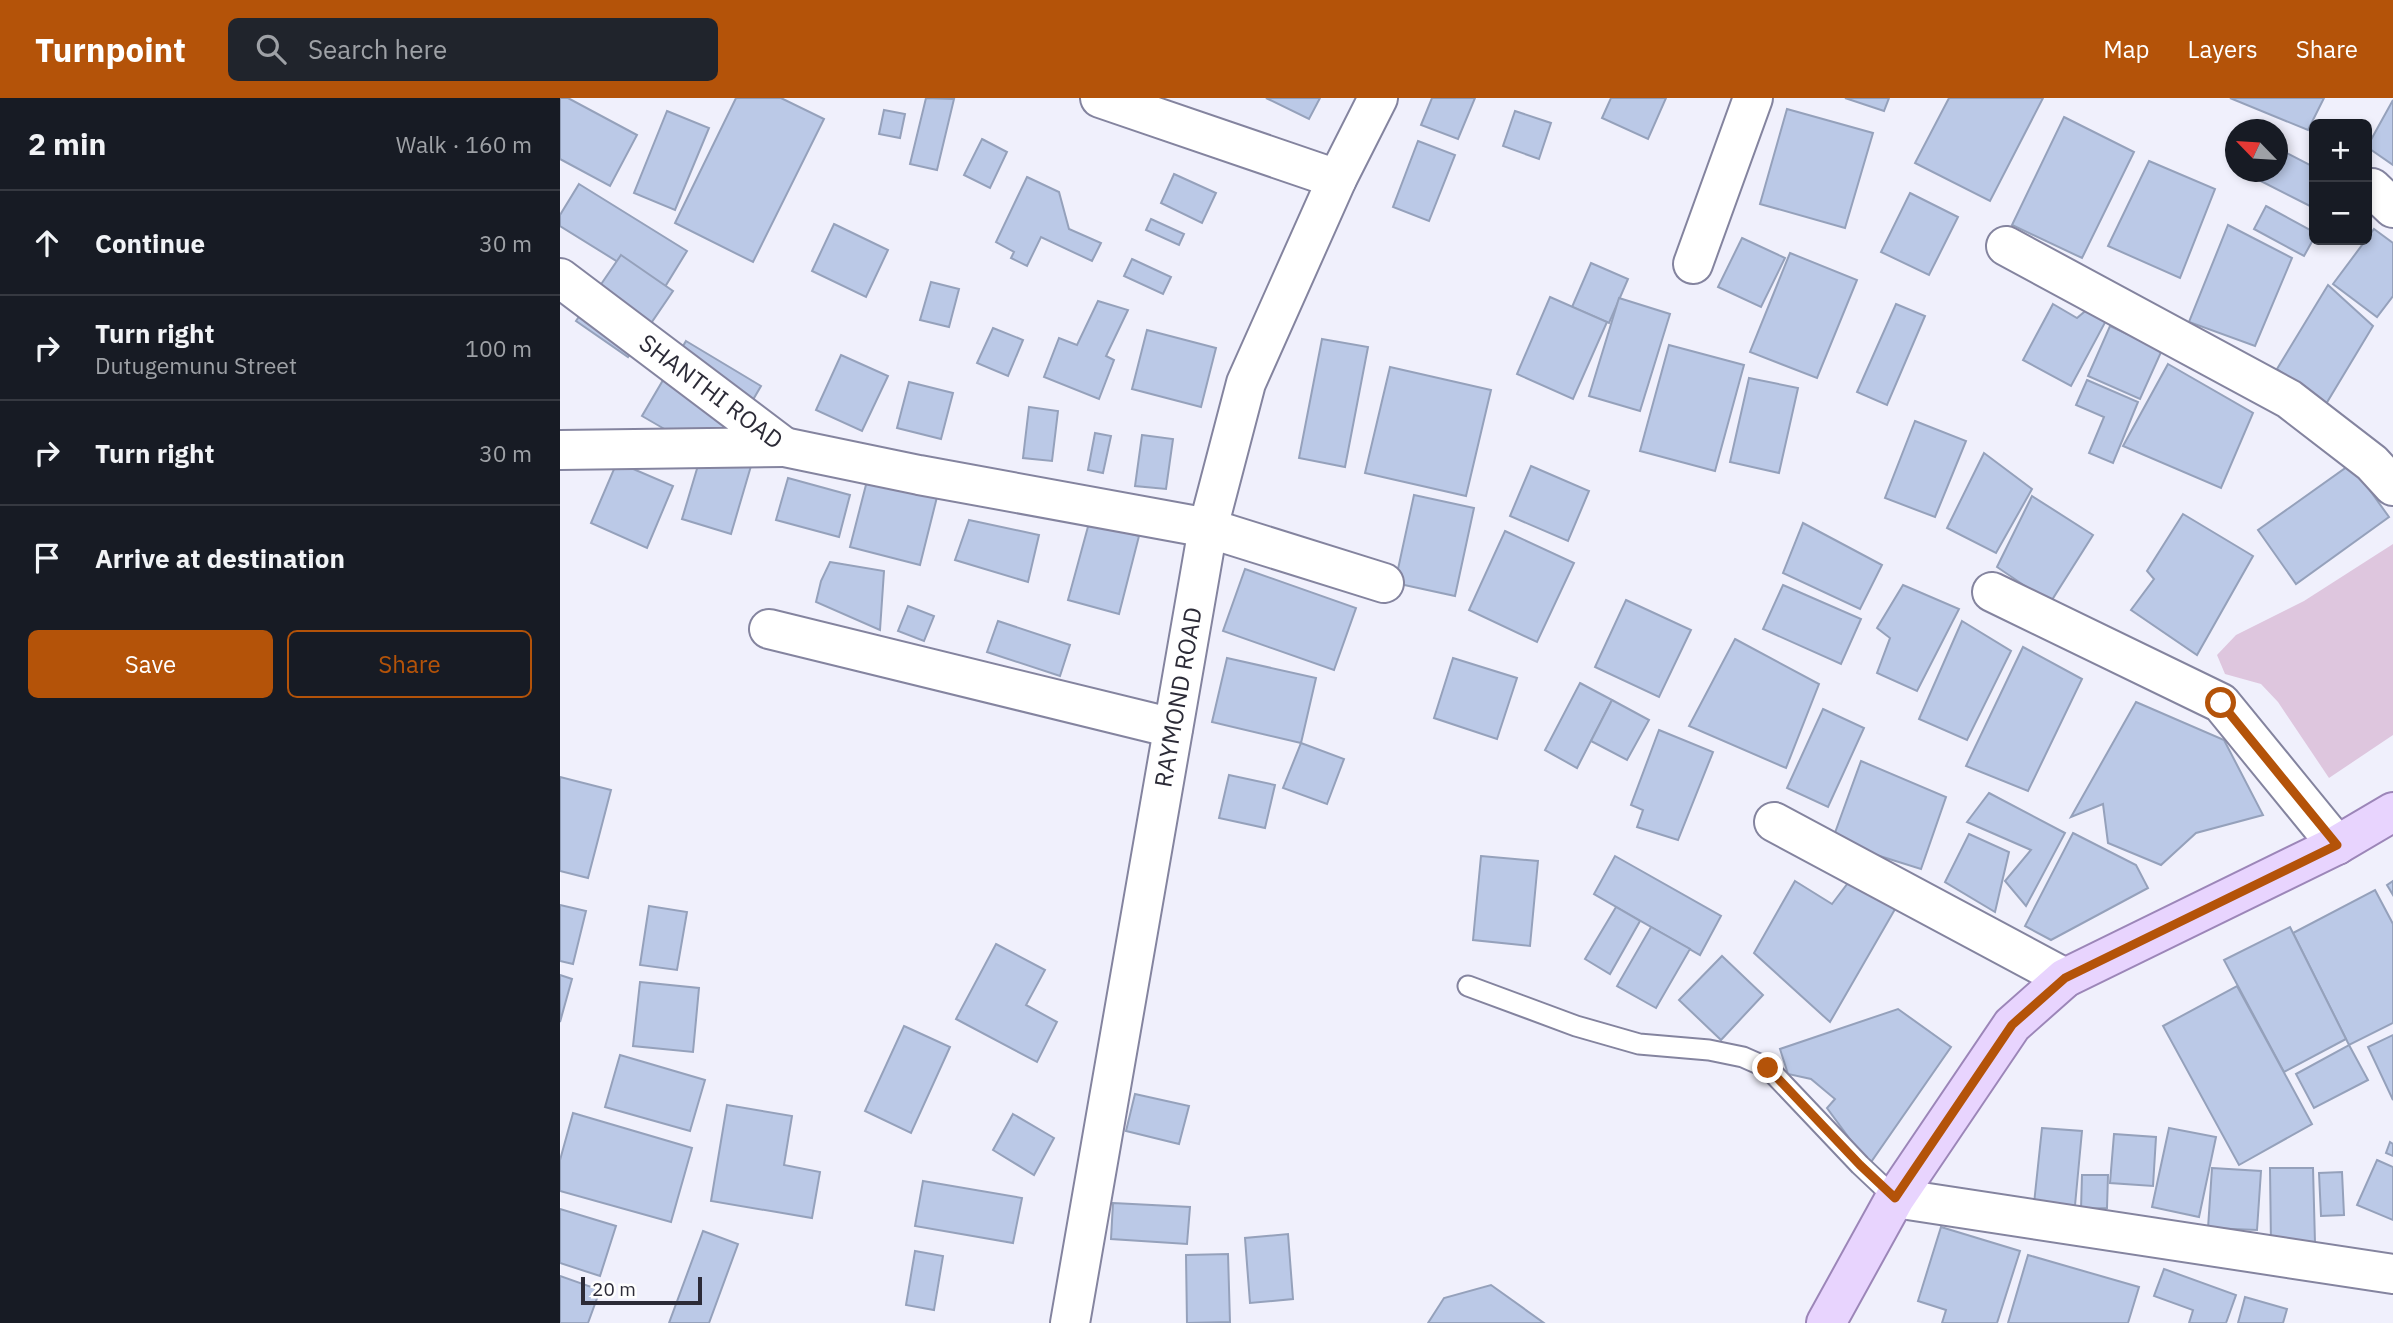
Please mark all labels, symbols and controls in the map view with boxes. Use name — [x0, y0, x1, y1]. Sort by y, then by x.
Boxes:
search box — [228, 18, 718, 81]
text: Turnpoint — [35, 28, 186, 71]
icon: search — [252, 30, 290, 68]
text: Search here — [308, 32, 447, 66]
text: Map — [2103, 33, 2150, 65]
text: Layers — [2188, 33, 2258, 65]
text: Share — [2296, 33, 2358, 65]
north arrow — [2225, 119, 2288, 182]
map controls — [2309, 119, 2372, 245]
button: + — [2309, 119, 2372, 182]
text: 2 min — [28, 124, 106, 163]
text: Walk · 160 m — [396, 129, 532, 159]
button: − — [2309, 182, 2372, 245]
icon: ahead — [28, 224, 66, 262]
text: Continue — [95, 226, 205, 260]
text: 30 m — [479, 228, 532, 258]
text: Turn right — [95, 316, 214, 350]
street label: SHANTHI ROAD — [633, 326, 790, 456]
icon: right — [28, 329, 66, 367]
text: 100 m — [465, 333, 532, 363]
text: Dutugemunu Street — [95, 350, 297, 380]
icon: right — [28, 434, 66, 472]
text: Turn right — [95, 436, 214, 470]
text: 30 m — [479, 438, 532, 468]
icon: arrive — [28, 539, 66, 577]
text: Arrive at destination — [95, 541, 345, 575]
street label: RAYMOND ROAD — [1146, 605, 1209, 790]
button: Save — [28, 630, 273, 698]
button: Share — [287, 630, 532, 698]
route start — [2205, 687, 2236, 718]
route end — [1752, 1052, 1783, 1083]
scale bar — [581, 1274, 702, 1306]
text: 20 m — [592, 1277, 636, 1301]

